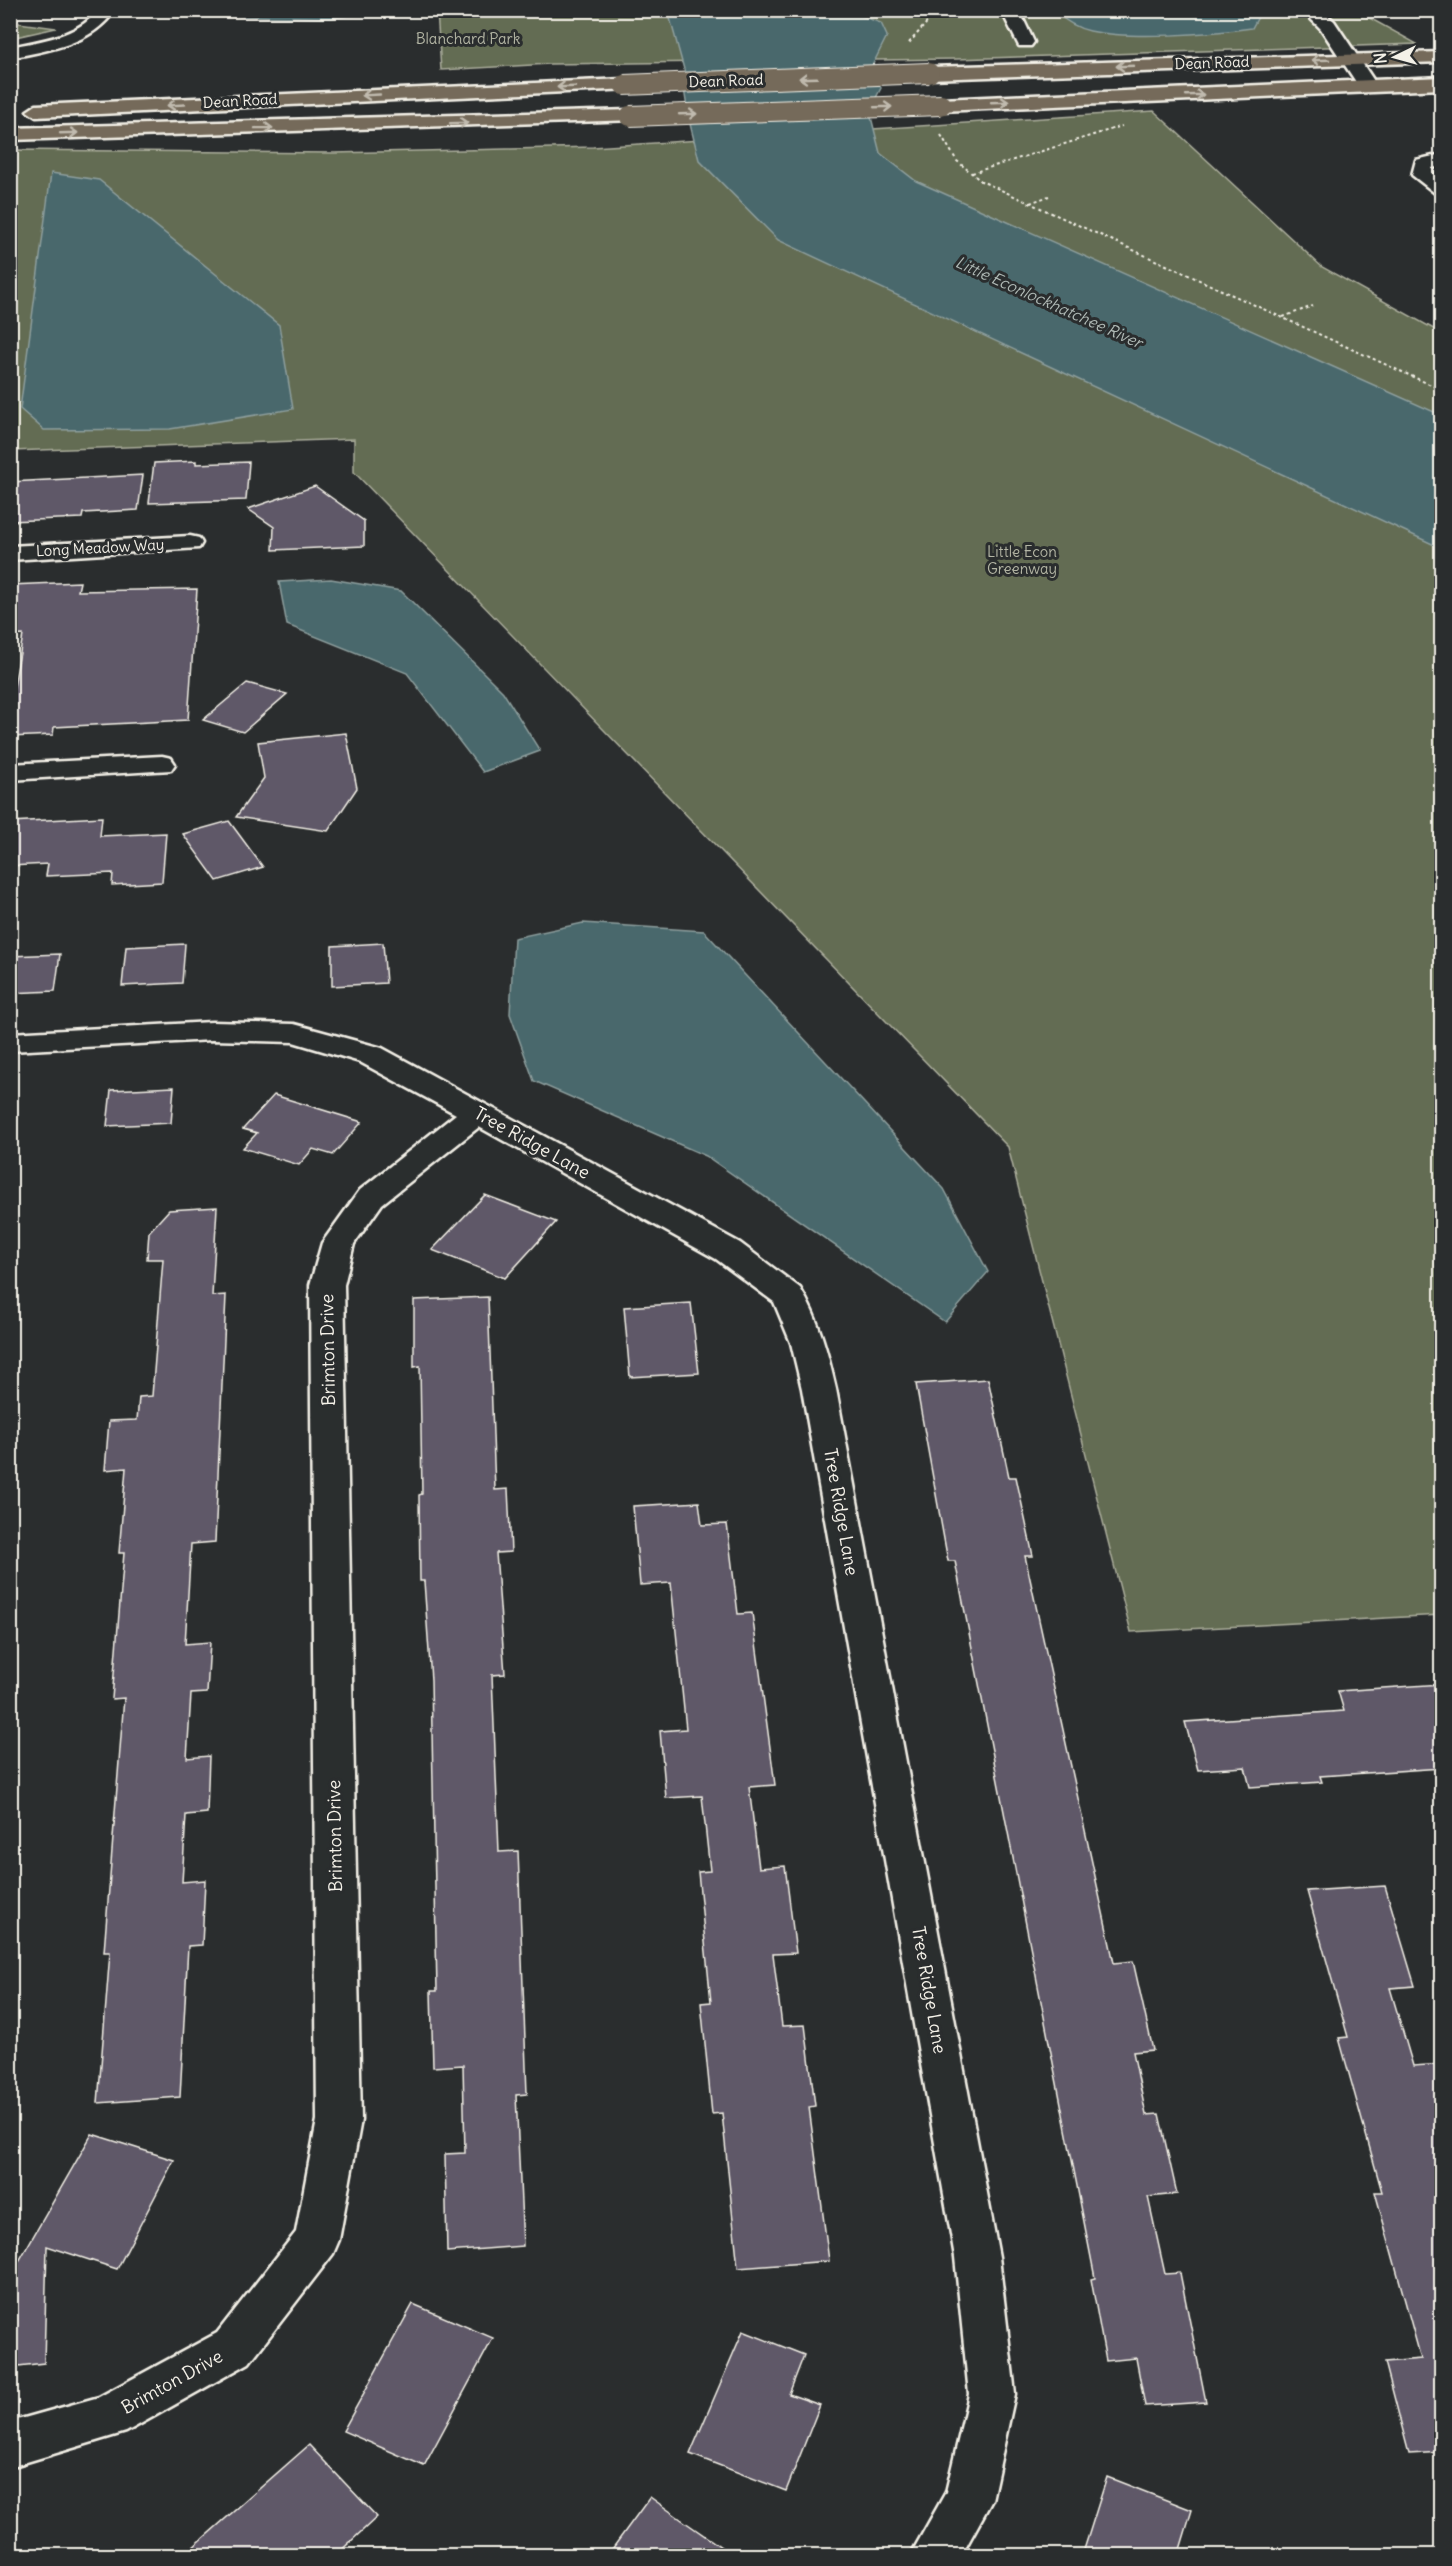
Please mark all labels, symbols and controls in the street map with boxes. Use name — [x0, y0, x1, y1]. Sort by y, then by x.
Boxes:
north arrow — [1365, 27, 1425, 87]
park label: Blanchard Park — [416, 29, 521, 48]
street label: Dean Road — [1174, 52, 1250, 73]
text: N — [1370, 52, 1391, 65]
one-way arrow — [1311, 54, 1331, 65]
one-way arrow — [1116, 61, 1136, 72]
street label: Dean Road — [688, 70, 764, 91]
one-way arrow — [798, 72, 818, 83]
one-way arrow — [556, 81, 576, 92]
street label: Dean Road — [202, 89, 278, 112]
one-way arrow — [362, 89, 382, 100]
one-way arrow — [1184, 89, 1204, 101]
one-way arrow — [989, 97, 1009, 108]
one-way arrow — [167, 99, 187, 110]
one-way arrow — [873, 101, 893, 112]
one-way arrow — [678, 109, 698, 120]
one-way arrow — [448, 117, 468, 128]
one-way arrow — [253, 122, 273, 134]
one-way arrow — [58, 127, 78, 138]
water label: Little Econlockhatchee River — [953, 252, 1148, 353]
street label: Long Meadow Way — [35, 535, 165, 560]
park label: Little Econ Greenway — [987, 542, 1057, 578]
street label: Tree Ridge Lane — [470, 1101, 594, 1184]
street label: Brimton Drive — [315, 1294, 340, 1406]
street label: Tree Ridge Lane — [819, 1446, 864, 1577]
street label: Brimton Drive — [322, 1780, 347, 1892]
street label: Tree Ridge Lane — [907, 1924, 952, 2055]
street label: Brimton Drive — [117, 2344, 226, 2419]

